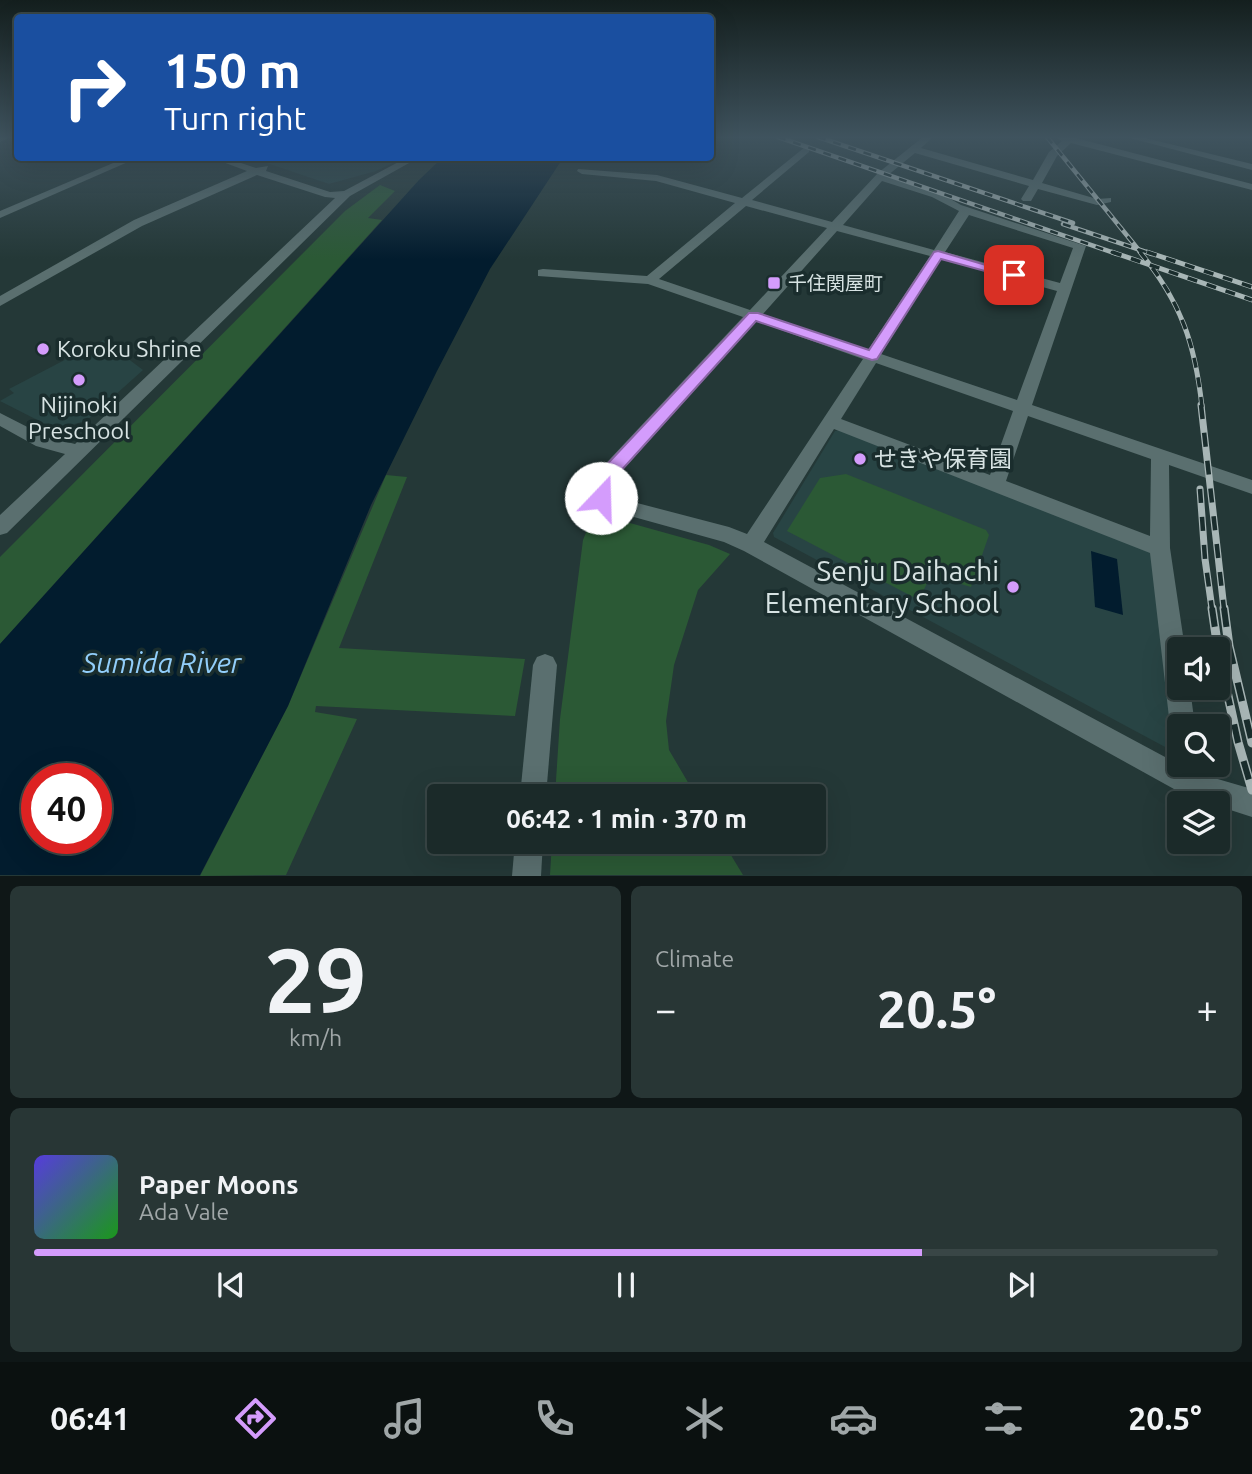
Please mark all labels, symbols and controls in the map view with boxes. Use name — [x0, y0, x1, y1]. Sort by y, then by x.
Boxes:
icon: right — [49, 42, 140, 133]
text: 150 m — [164, 42, 301, 97]
text: Turn right — [164, 100, 306, 136]
pin — [984, 245, 1044, 305]
icon: arrive — [995, 256, 1033, 294]
place label: 千住関屋町 — [788, 272, 883, 294]
marker: 千住関屋町 — [766, 275, 782, 291]
place label: Koroku Shrine — [57, 336, 202, 361]
marker: Koroku Shrine — [35, 341, 51, 357]
marker: Nijinoki Preschool — [71, 372, 87, 388]
place label: Nijinoki Preschool — [28, 392, 130, 443]
place label: せきや保育園 — [874, 446, 1012, 471]
marker: せきや保育園 — [852, 451, 868, 467]
position arrow — [564, 461, 638, 535]
place label: Senju Daihachi Elementary School — [765, 555, 999, 618]
marker: Senju Daihachi Elementary School — [1005, 579, 1021, 595]
map controls — [1167, 637, 1230, 854]
button: sound — [1167, 637, 1230, 700]
water label: Sumida River — [82, 647, 243, 678]
button: search — [1167, 714, 1230, 777]
speed limit sign: 40 — [21, 763, 112, 854]
button: layers — [1167, 791, 1230, 854]
text: 06:42 · 1 min · 370 m — [506, 804, 747, 833]
text: 29 — [264, 928, 367, 1030]
text: Climate — [655, 946, 734, 971]
text: 20.5° — [877, 980, 996, 1038]
text: − — [655, 988, 676, 1030]
text: + — [1197, 988, 1218, 1030]
text: km/h — [289, 1025, 342, 1050]
text: Paper Moons — [139, 1170, 298, 1199]
text: Ada Vale — [139, 1199, 229, 1224]
icon: previous — [212, 1266, 250, 1304]
icon: pause — [607, 1266, 645, 1304]
icon: next — [1002, 1266, 1040, 1304]
icon: directions — [231, 1394, 280, 1443]
icon: music — [380, 1394, 429, 1443]
icon: phone — [530, 1394, 579, 1443]
icon: climate — [680, 1394, 729, 1443]
icon: car — [829, 1394, 878, 1443]
icon: filters — [979, 1394, 1028, 1443]
text: 06:41 — [50, 1400, 130, 1436]
text: 20.5° — [1128, 1400, 1202, 1436]

